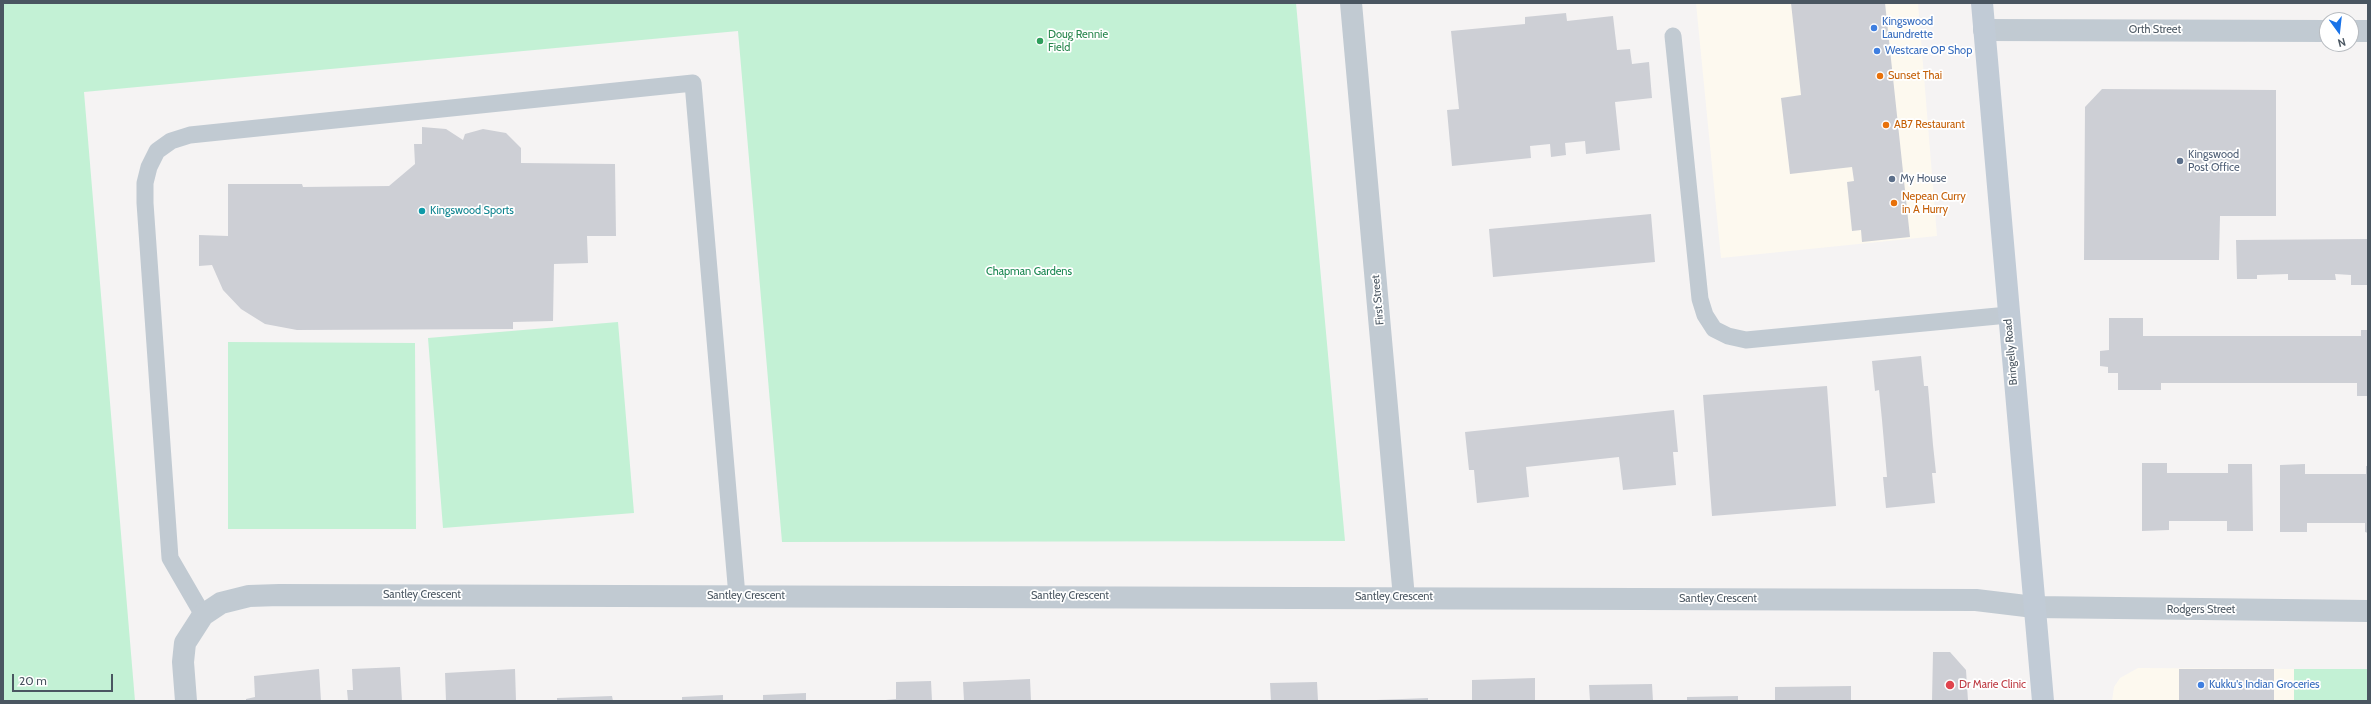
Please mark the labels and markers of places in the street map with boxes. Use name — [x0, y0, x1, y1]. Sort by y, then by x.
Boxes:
place label: Kingswood Laundrette — [1882, 15, 1933, 41]
marker: Kingswood Laundrette — [1869, 23, 1879, 33]
place label: Doug Rennie Field — [1048, 28, 1108, 54]
marker: Doug Rennie Field — [1035, 36, 1045, 46]
place label: Westcare OP Shop — [1885, 44, 1972, 58]
marker: Westcare OP Shop — [1872, 46, 1882, 56]
place label: Sunset Thai — [1888, 69, 1942, 83]
marker: Sunset Thai — [1875, 71, 1885, 81]
place label: AB7 Restaurant — [1894, 118, 1965, 132]
marker: AB7 Restaurant — [1881, 120, 1891, 130]
place label: Kingswood Post Office — [2188, 148, 2240, 174]
marker: Kingswood Post Office — [2175, 156, 2185, 166]
place label: My House — [1900, 172, 1946, 186]
marker: My House — [1887, 174, 1897, 184]
place label: Nepean Curry in A Hurry — [1902, 190, 1966, 216]
marker: Nepean Curry in A Hurry — [1889, 198, 1899, 208]
place label: Kingswood Sports — [430, 204, 514, 218]
marker: Kingswood Sports — [417, 206, 427, 216]
place label: Dr Marie Clinic — [1959, 678, 2026, 692]
place label: Kukku's Indian Groceries — [2209, 678, 2320, 692]
marker: Dr Marie Clinic — [1944, 679, 1956, 691]
marker: Kukku's Indian Groceries — [2196, 680, 2206, 690]

